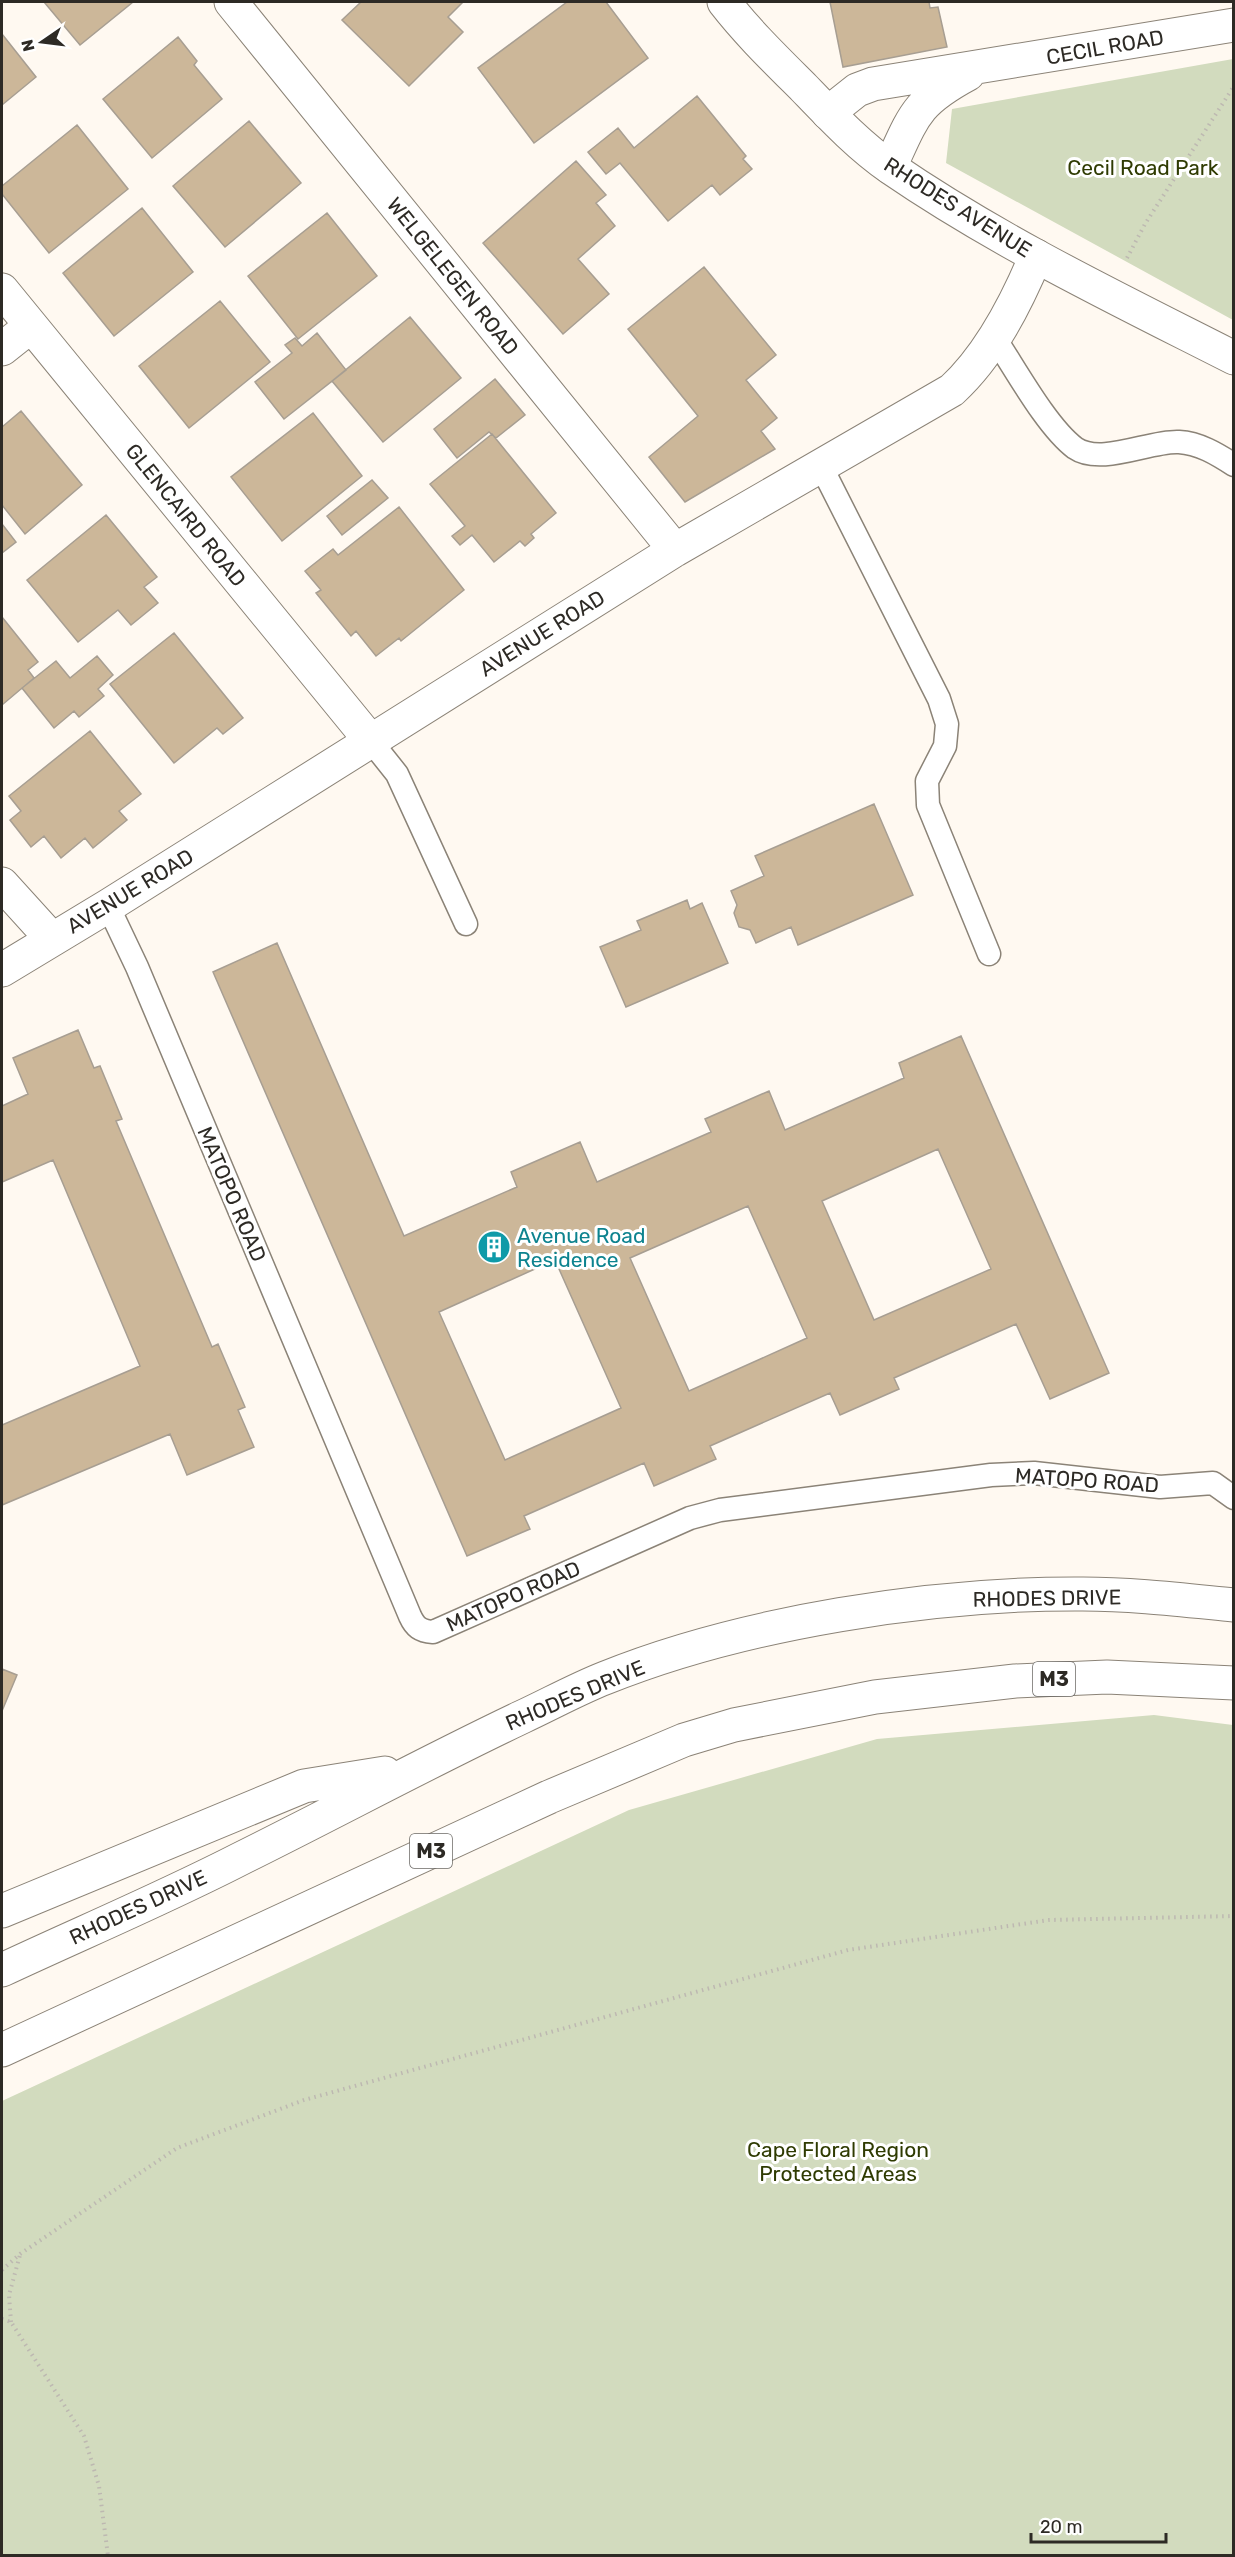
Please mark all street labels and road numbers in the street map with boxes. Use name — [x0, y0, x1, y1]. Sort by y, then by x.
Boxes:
street label: CECIL ROAD — [1044, 24, 1166, 70]
street label: RHODES AVENUE — [880, 152, 1036, 262]
street label: WELGELEGEN ROAD — [382, 192, 524, 360]
street label: GLENCAIRD ROAD — [121, 438, 251, 592]
street label: AVENUE ROAD — [475, 585, 609, 681]
street label: AVENUE ROAD — [62, 843, 198, 939]
street label: MATOPO ROAD — [192, 1123, 272, 1265]
street label: MATOPO ROAD — [1014, 1462, 1160, 1498]
street label: MATOPO ROAD — [442, 1555, 584, 1637]
street label: RHODES DRIVE — [972, 1584, 1122, 1612]
street label: RHODES DRIVE — [502, 1654, 648, 1736]
road number: M3 — [1033, 1662, 1075, 1696]
road number: M3 — [410, 1834, 452, 1868]
street label: RHODES DRIVE — [65, 1864, 211, 1950]

